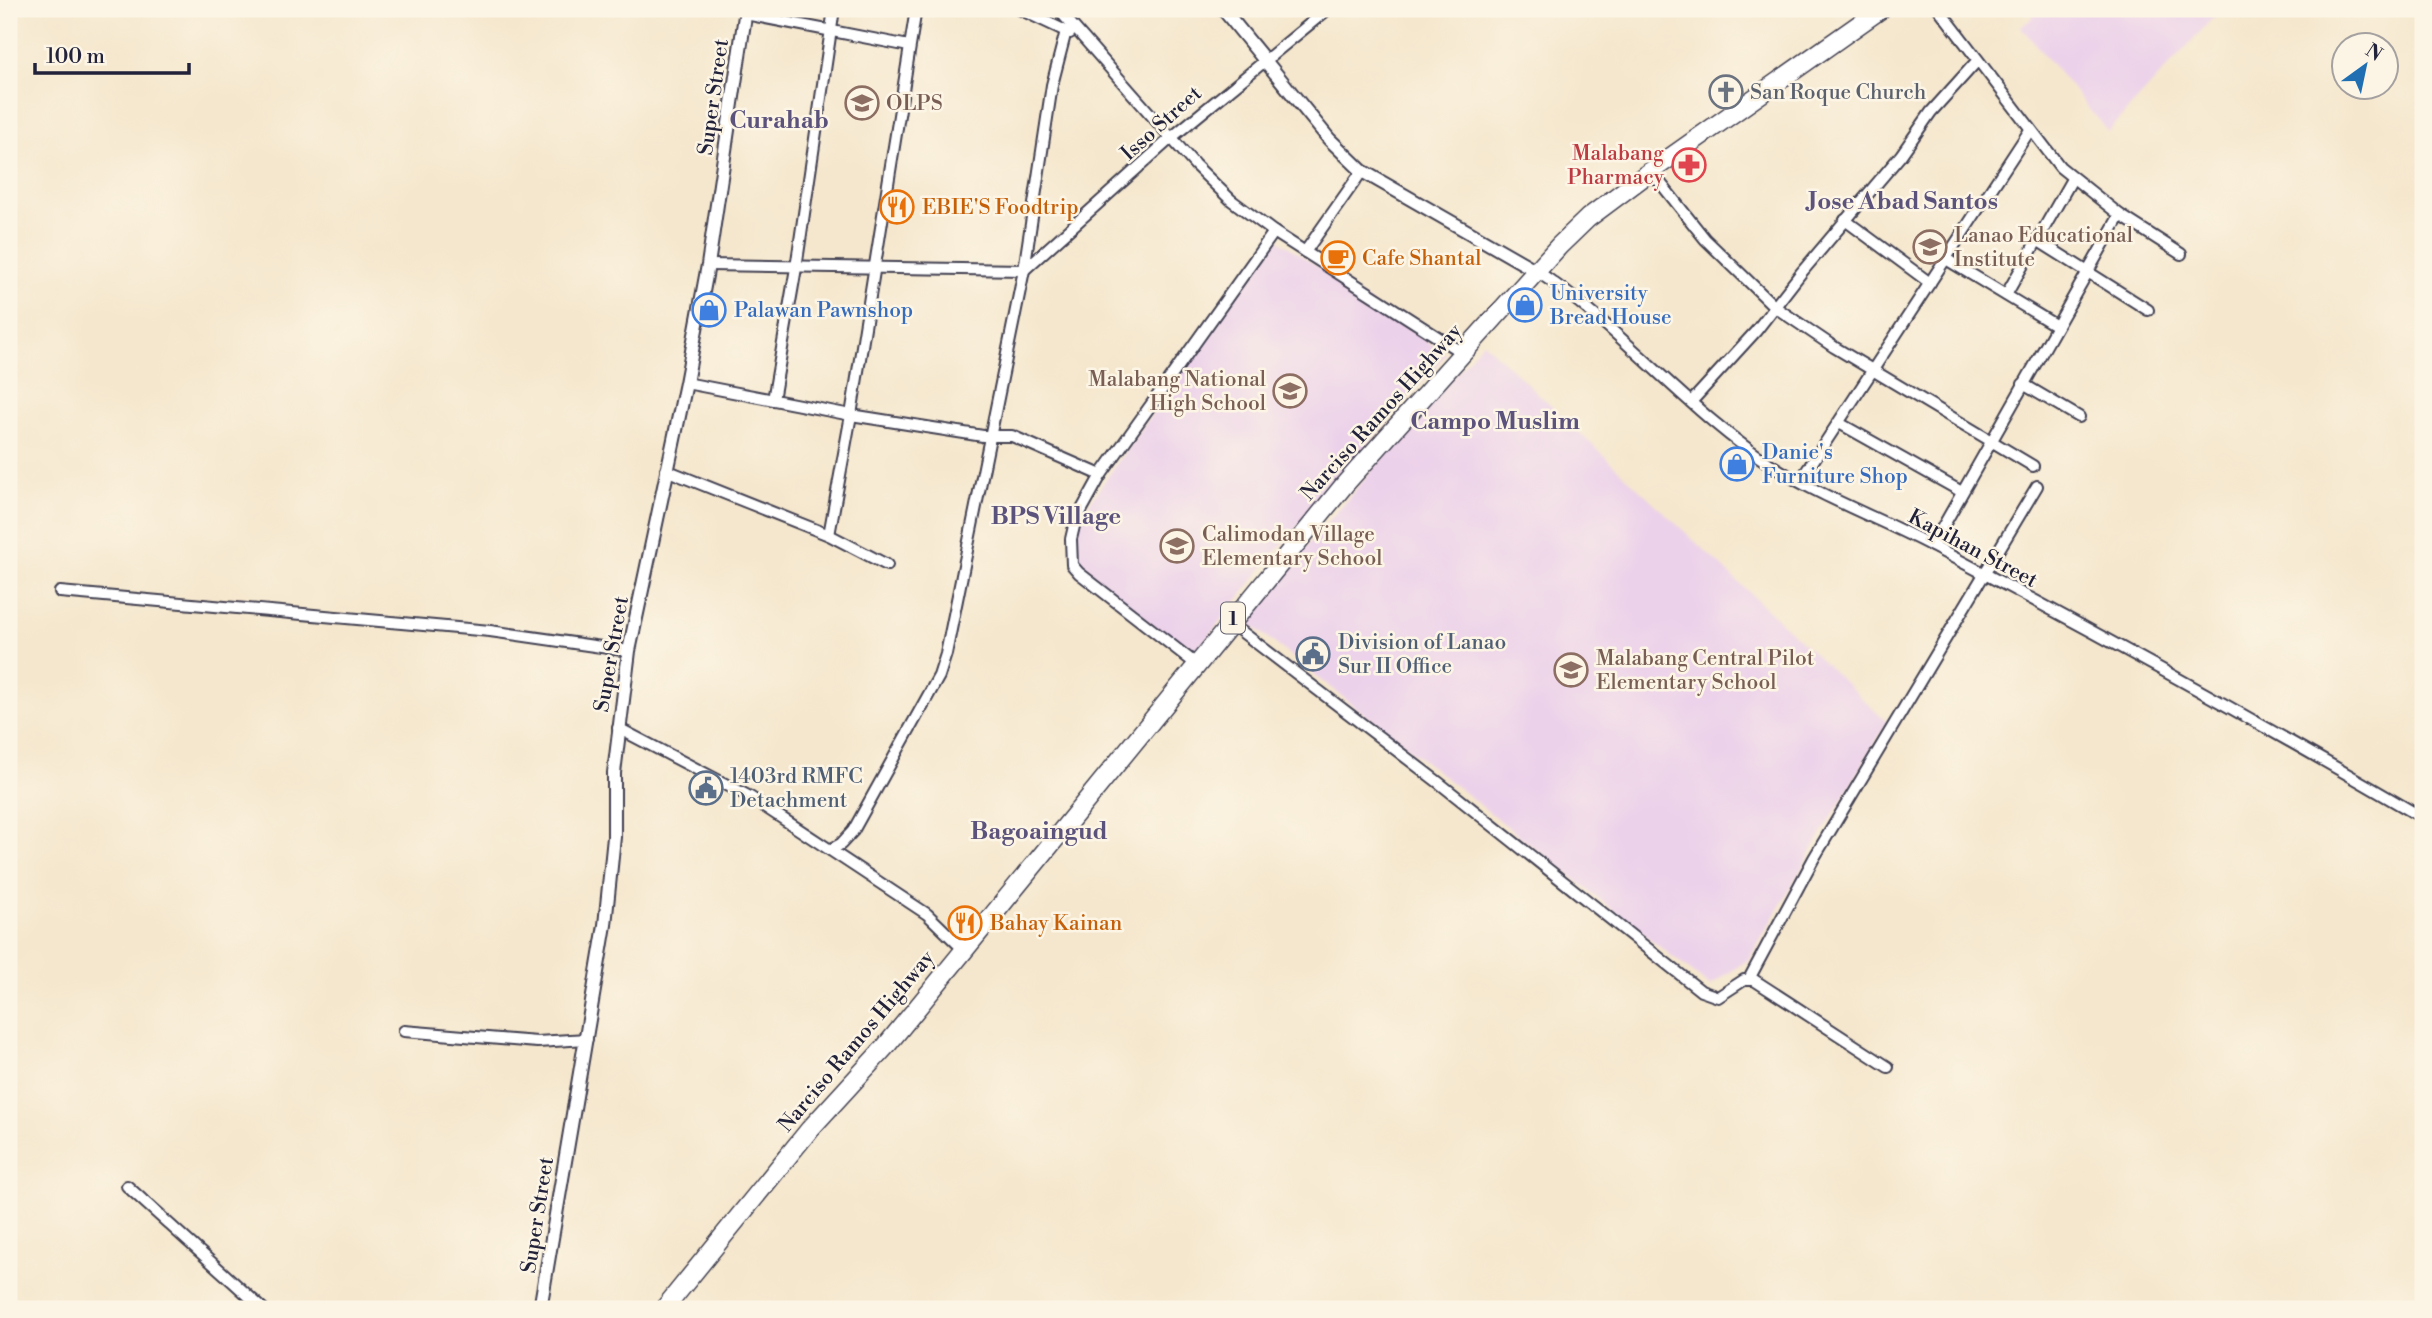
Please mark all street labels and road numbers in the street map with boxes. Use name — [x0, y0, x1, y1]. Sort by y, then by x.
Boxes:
street label: Super Street — [693, 37, 735, 157]
street label: Isso Street — [1116, 80, 1208, 167]
street label: Narciso Ramos Highway — [1295, 318, 1469, 507]
street label: Kapihan Street — [1903, 504, 2042, 594]
street label: Super Street — [589, 594, 635, 714]
road number: 1 — [1221, 603, 1245, 634]
street label: Narciso Ramos Highway — [773, 945, 941, 1138]
street label: Super Street — [516, 1155, 560, 1275]

